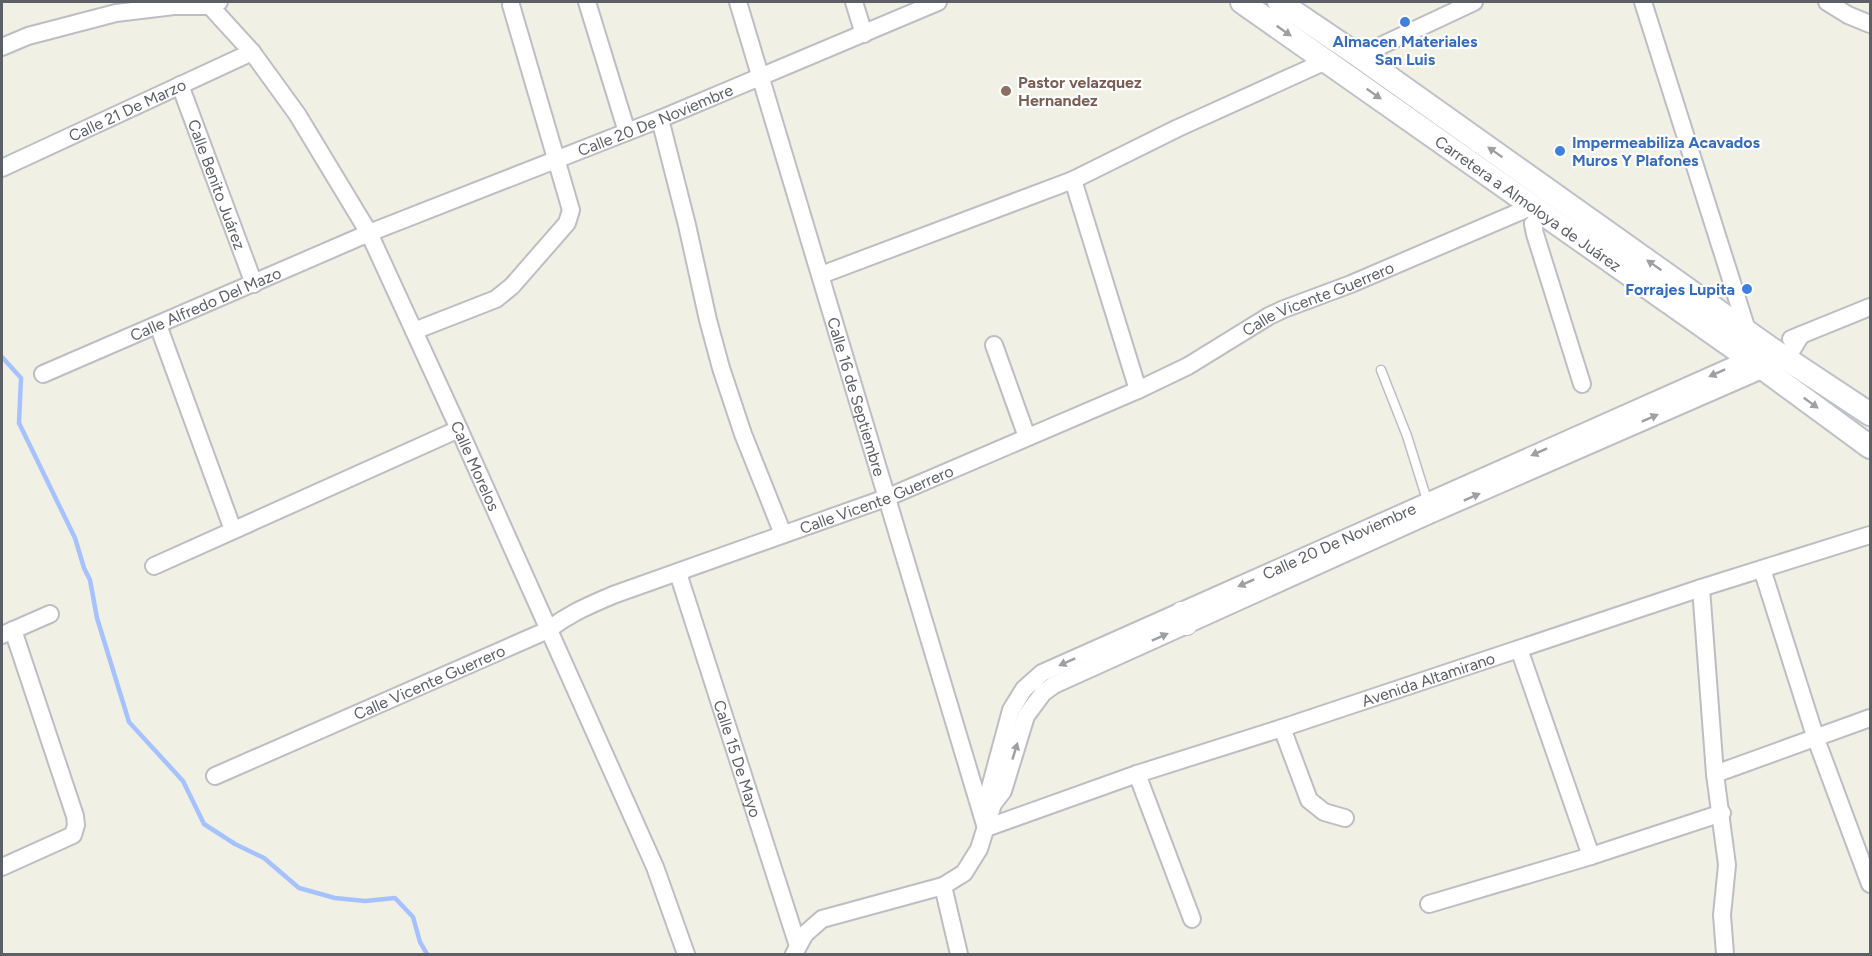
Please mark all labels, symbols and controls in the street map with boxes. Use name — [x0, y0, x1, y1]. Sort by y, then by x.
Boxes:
marker: Almacen Materiales San Luis — [1398, 15, 1412, 29]
one-way arrow — [1276, 25, 1292, 37]
place label: Almacen Materiales San Luis — [1333, 32, 1478, 69]
place label: Pastor velazquez Hernandez — [1018, 73, 1142, 110]
street label: Calle 21 De Marzo — [66, 75, 189, 146]
street label: Calle 20 De Noviembre — [575, 80, 736, 160]
marker: Pastor velazquez Hernandez — [999, 84, 1013, 98]
one-way arrow — [1365, 88, 1381, 100]
street label: Calle Benito Juárez — [184, 117, 249, 252]
street label: Carretera a Almoloya de Juárez — [1431, 132, 1625, 276]
place label: Impermeabiliza Acavados Muros Y Plafones — [1572, 133, 1761, 170]
marker: Impermeabiliza Acavados Muros Y Plafones — [1553, 144, 1567, 158]
one-way arrow — [1487, 146, 1503, 158]
street label: Calle Vicente Guerrero — [1239, 258, 1397, 340]
one-way arrow — [1646, 259, 1662, 271]
street label: Calle Alfredo Del Mazo — [127, 263, 284, 345]
place label: Forrajes Lupita — [1625, 280, 1735, 299]
marker: Forrajes Lupita — [1740, 282, 1754, 296]
street label: Calle 16 de Septiembre — [823, 315, 889, 479]
one-way arrow — [1708, 368, 1726, 378]
one-way arrow — [1804, 397, 1819, 409]
one-way arrow — [1642, 414, 1659, 423]
street label: Calle Morelos — [447, 418, 503, 514]
one-way arrow — [1530, 448, 1548, 457]
street label: Calle Vicente Guerrero — [797, 461, 956, 538]
one-way arrow — [1463, 492, 1480, 501]
street label: Calle 20 De Noviembre — [1260, 499, 1419, 584]
one-way arrow — [1237, 578, 1254, 587]
one-way arrow — [1151, 632, 1169, 642]
street label: Calle Vicente Guerrero — [351, 641, 508, 724]
street label: Avenida Altamirano — [1359, 649, 1497, 711]
one-way arrow — [1058, 657, 1076, 667]
street label: Calle 15 De Mayo — [710, 698, 765, 820]
one-way arrow — [1011, 742, 1021, 760]

